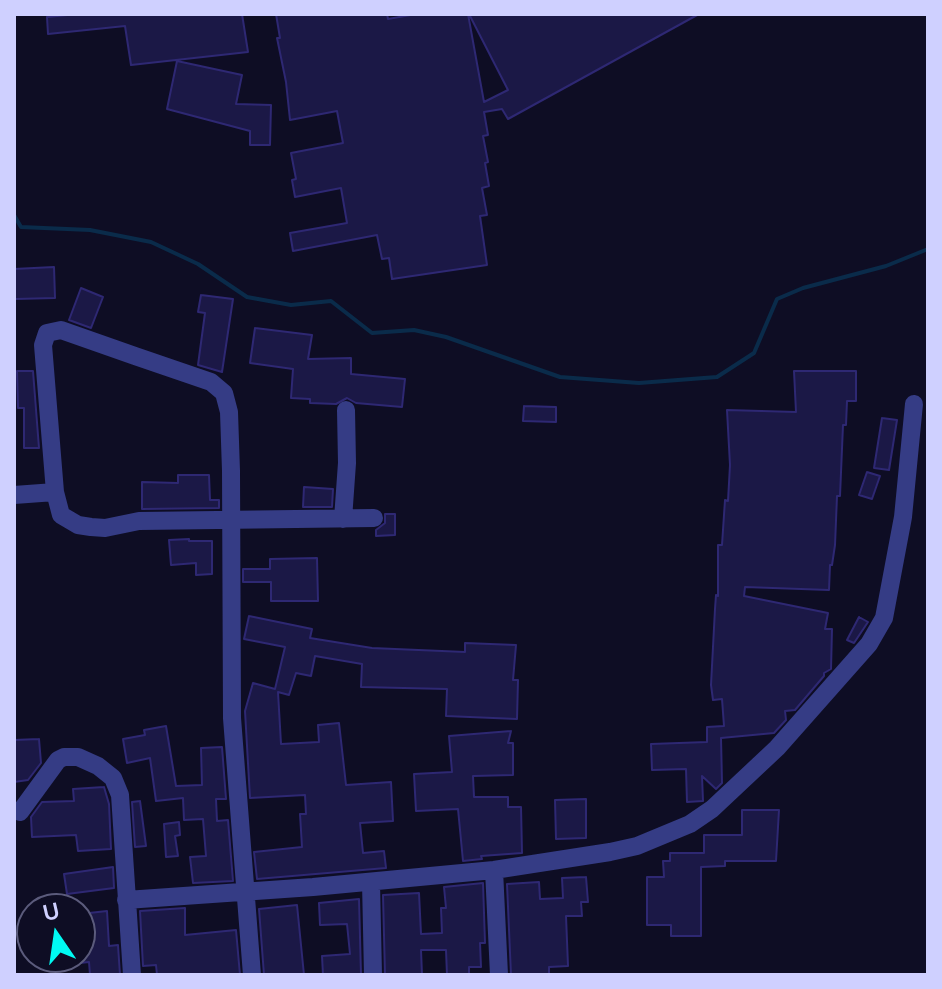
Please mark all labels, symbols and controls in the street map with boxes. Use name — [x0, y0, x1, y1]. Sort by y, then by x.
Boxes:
north arrow — [16, 893, 96, 973]
text: U — [40, 896, 62, 926]

